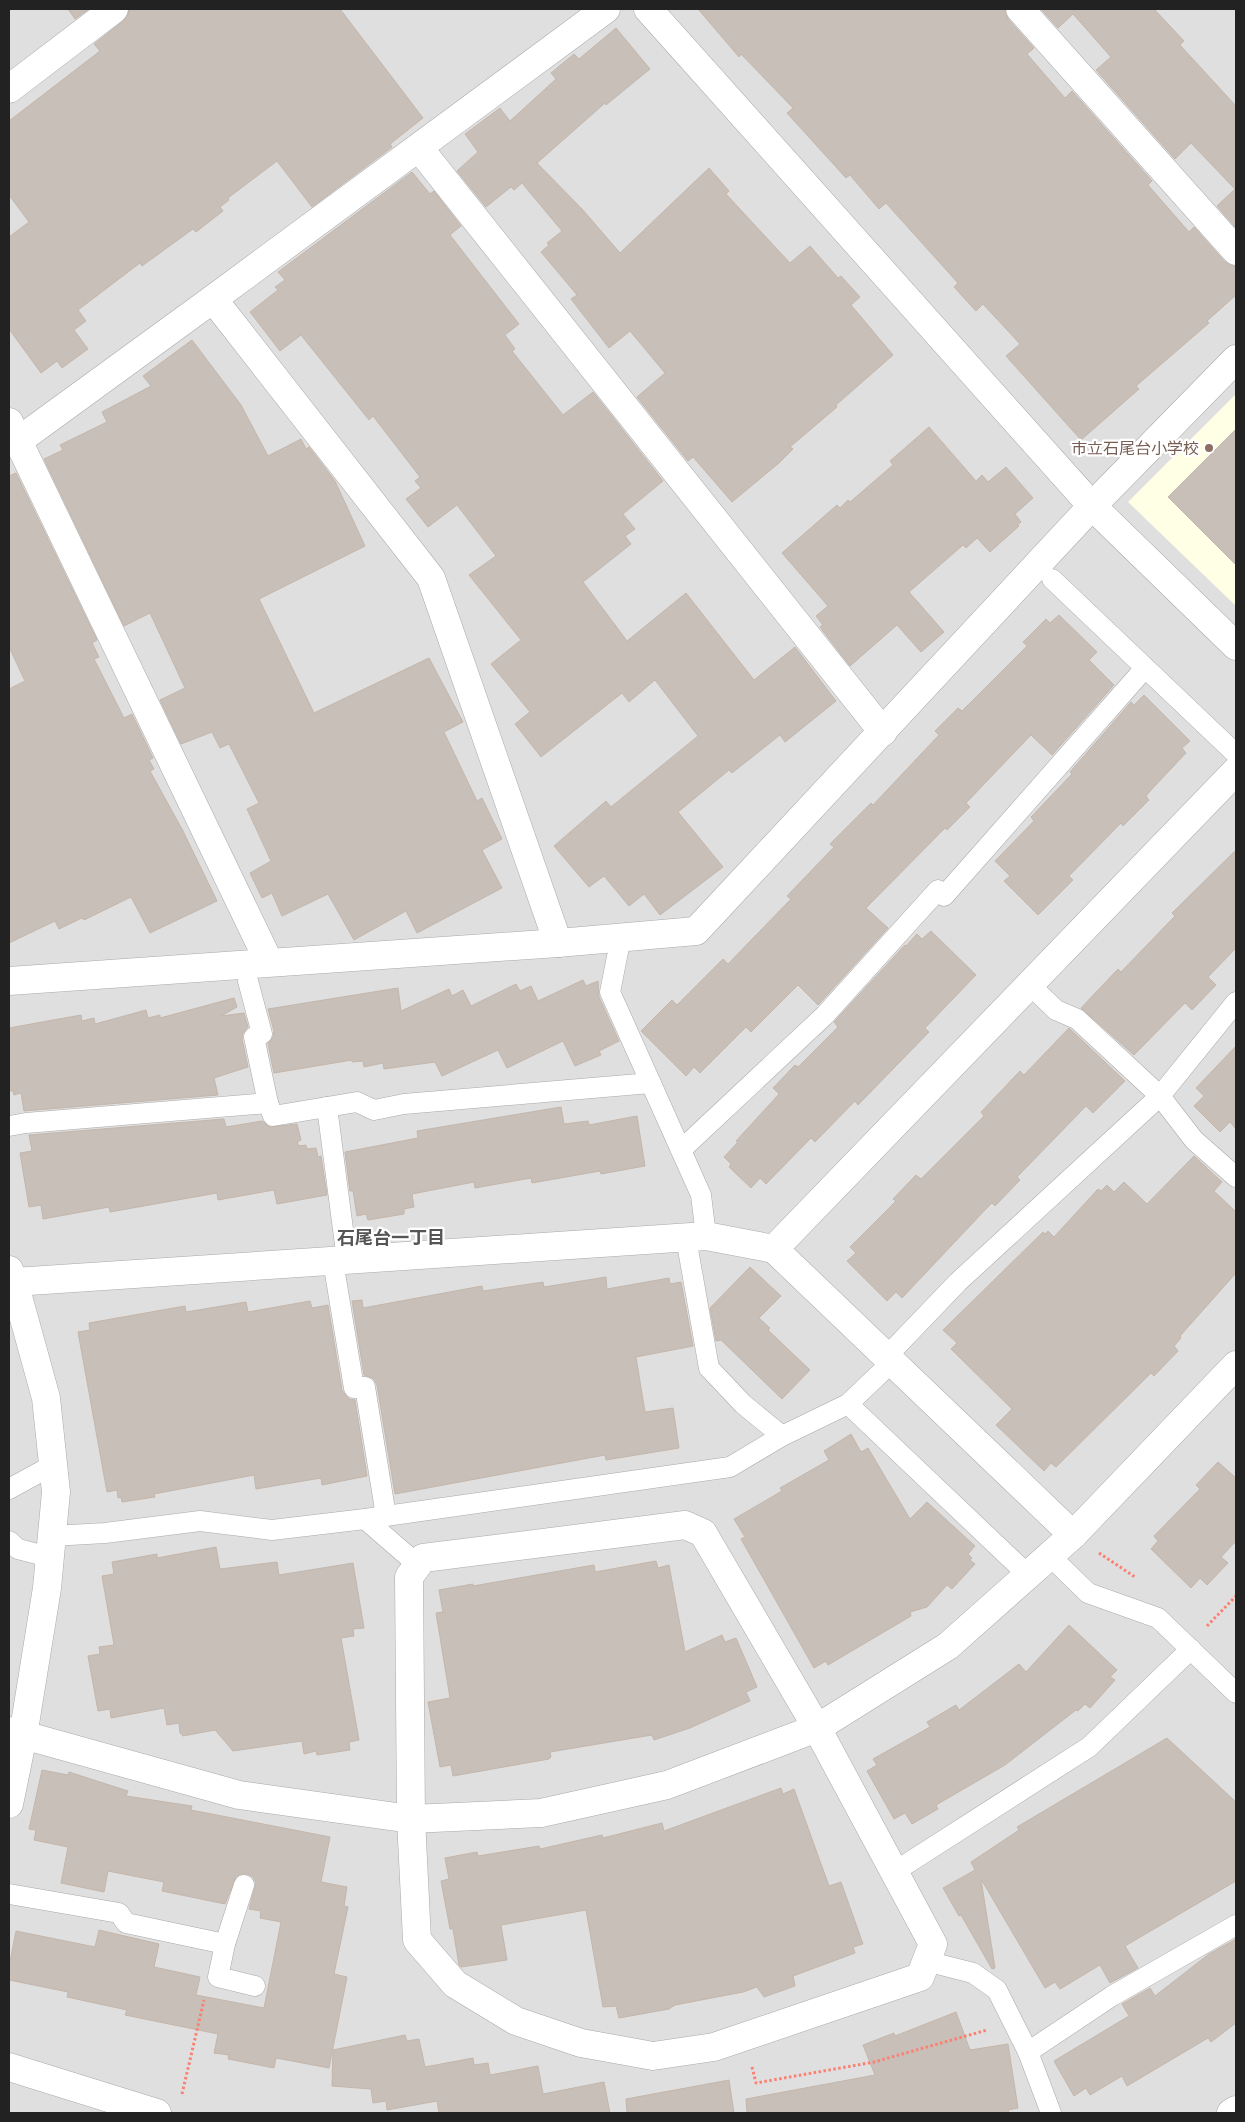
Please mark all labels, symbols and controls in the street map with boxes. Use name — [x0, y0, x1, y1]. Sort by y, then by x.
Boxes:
place label: 市立石尾台小学校 — [1071, 438, 1199, 459]
marker: 市立石尾台小学校 — [1203, 442, 1215, 454]
district label: 石尾台一丁目 — [337, 1226, 445, 1249]

